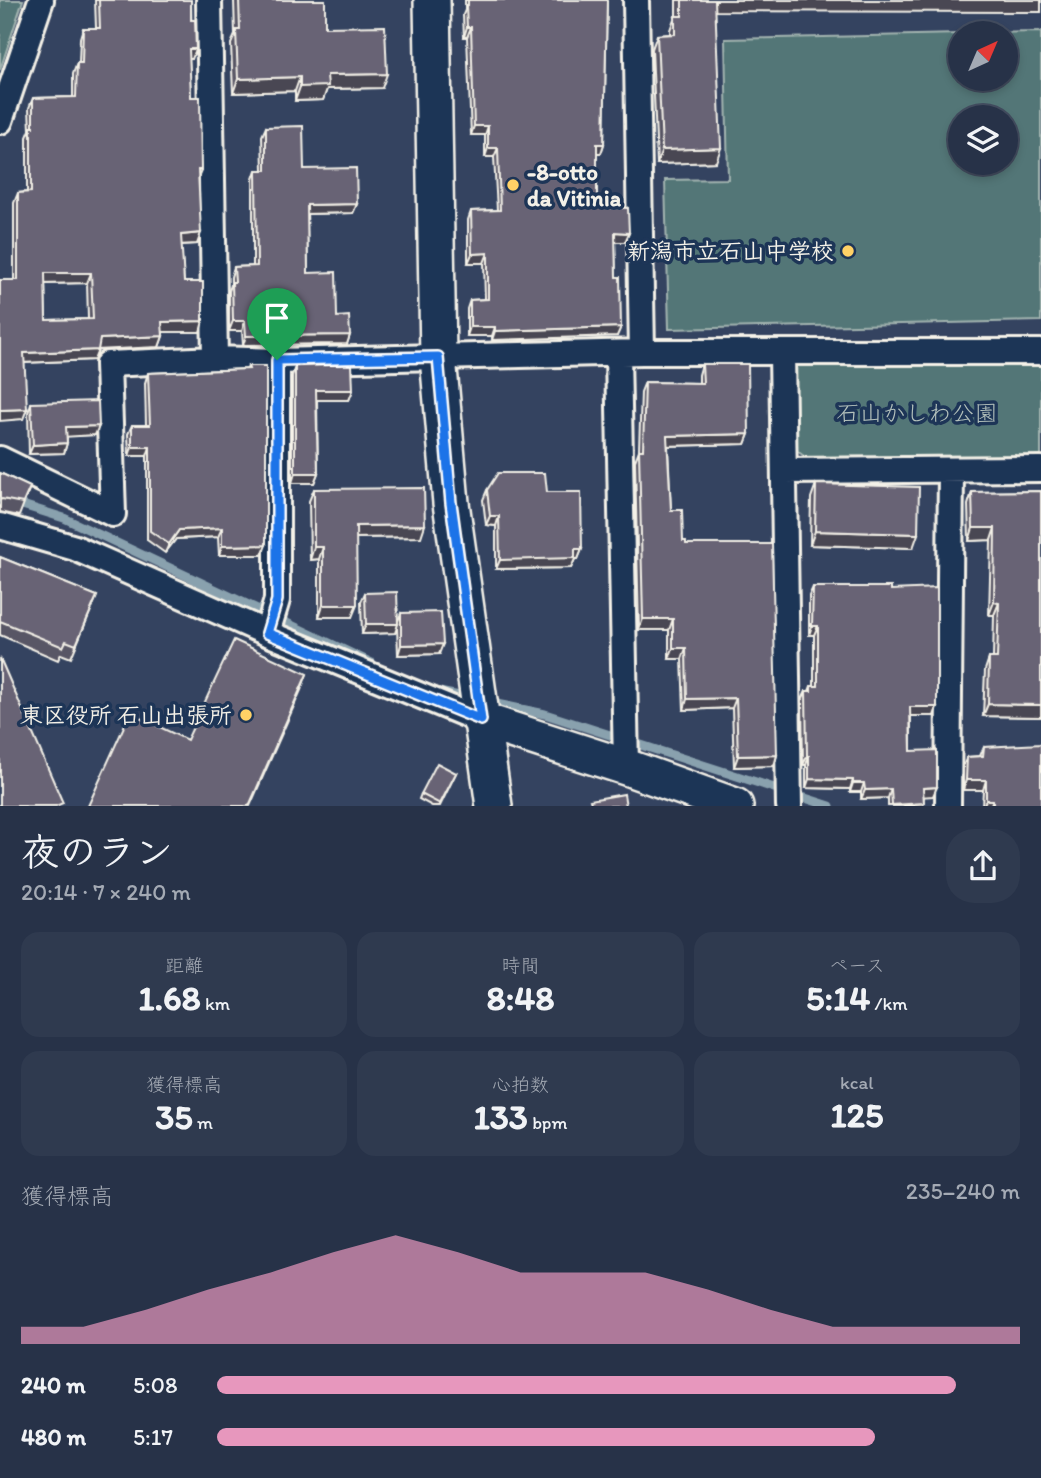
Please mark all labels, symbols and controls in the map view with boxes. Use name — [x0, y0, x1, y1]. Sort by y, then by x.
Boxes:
north arrow — [948, 21, 1018, 91]
map controls — [948, 21, 1018, 175]
button: layers — [948, 105, 1018, 175]
place label: -8-otto da Vitinia — [527, 158, 622, 212]
marker: -8-otto da Vitinia — [505, 177, 521, 193]
place label: 新潟市立石山中学校 — [627, 237, 834, 265]
marker: 新潟市立石山中学校 — [840, 243, 856, 259]
pin — [247, 288, 307, 360]
icon: arrive — [258, 299, 296, 337]
park label: 石山かしわ公園 — [837, 399, 998, 427]
place label: 東区役所 石山出張所 — [20, 701, 232, 729]
marker: 東区役所 石山出張所 — [238, 707, 254, 723]
text: 夜のラン — [21, 829, 173, 875]
button: share — [946, 829, 1020, 903]
text: 20:14 · 7 × 240 m — [21, 878, 191, 906]
text: 距離 — [165, 954, 203, 977]
text: 時間 — [501, 954, 540, 977]
text: ペース — [829, 954, 885, 977]
text: 1.68 — [138, 977, 201, 1019]
text: 8:48 — [487, 977, 554, 1019]
text: 5:14 — [806, 977, 870, 1019]
text: km — [201, 992, 230, 1015]
text: /km — [870, 992, 908, 1015]
text: kcal — [840, 1071, 874, 1094]
text: 獲得標高 — [146, 1073, 222, 1096]
text: 心拍数 — [492, 1073, 549, 1096]
text: 125 — [830, 1094, 883, 1136]
text: 35 — [155, 1096, 193, 1138]
text: 133 — [474, 1096, 528, 1138]
text: m — [193, 1111, 213, 1134]
text: bpm — [528, 1111, 567, 1134]
text: 235–240 m — [906, 1177, 1020, 1205]
text: 獲得標高 — [21, 1182, 113, 1210]
text: 240 m — [21, 1371, 86, 1399]
text: 5:08 — [133, 1371, 177, 1399]
text: 480 m — [21, 1423, 86, 1451]
text: 5:17 — [133, 1423, 173, 1451]

